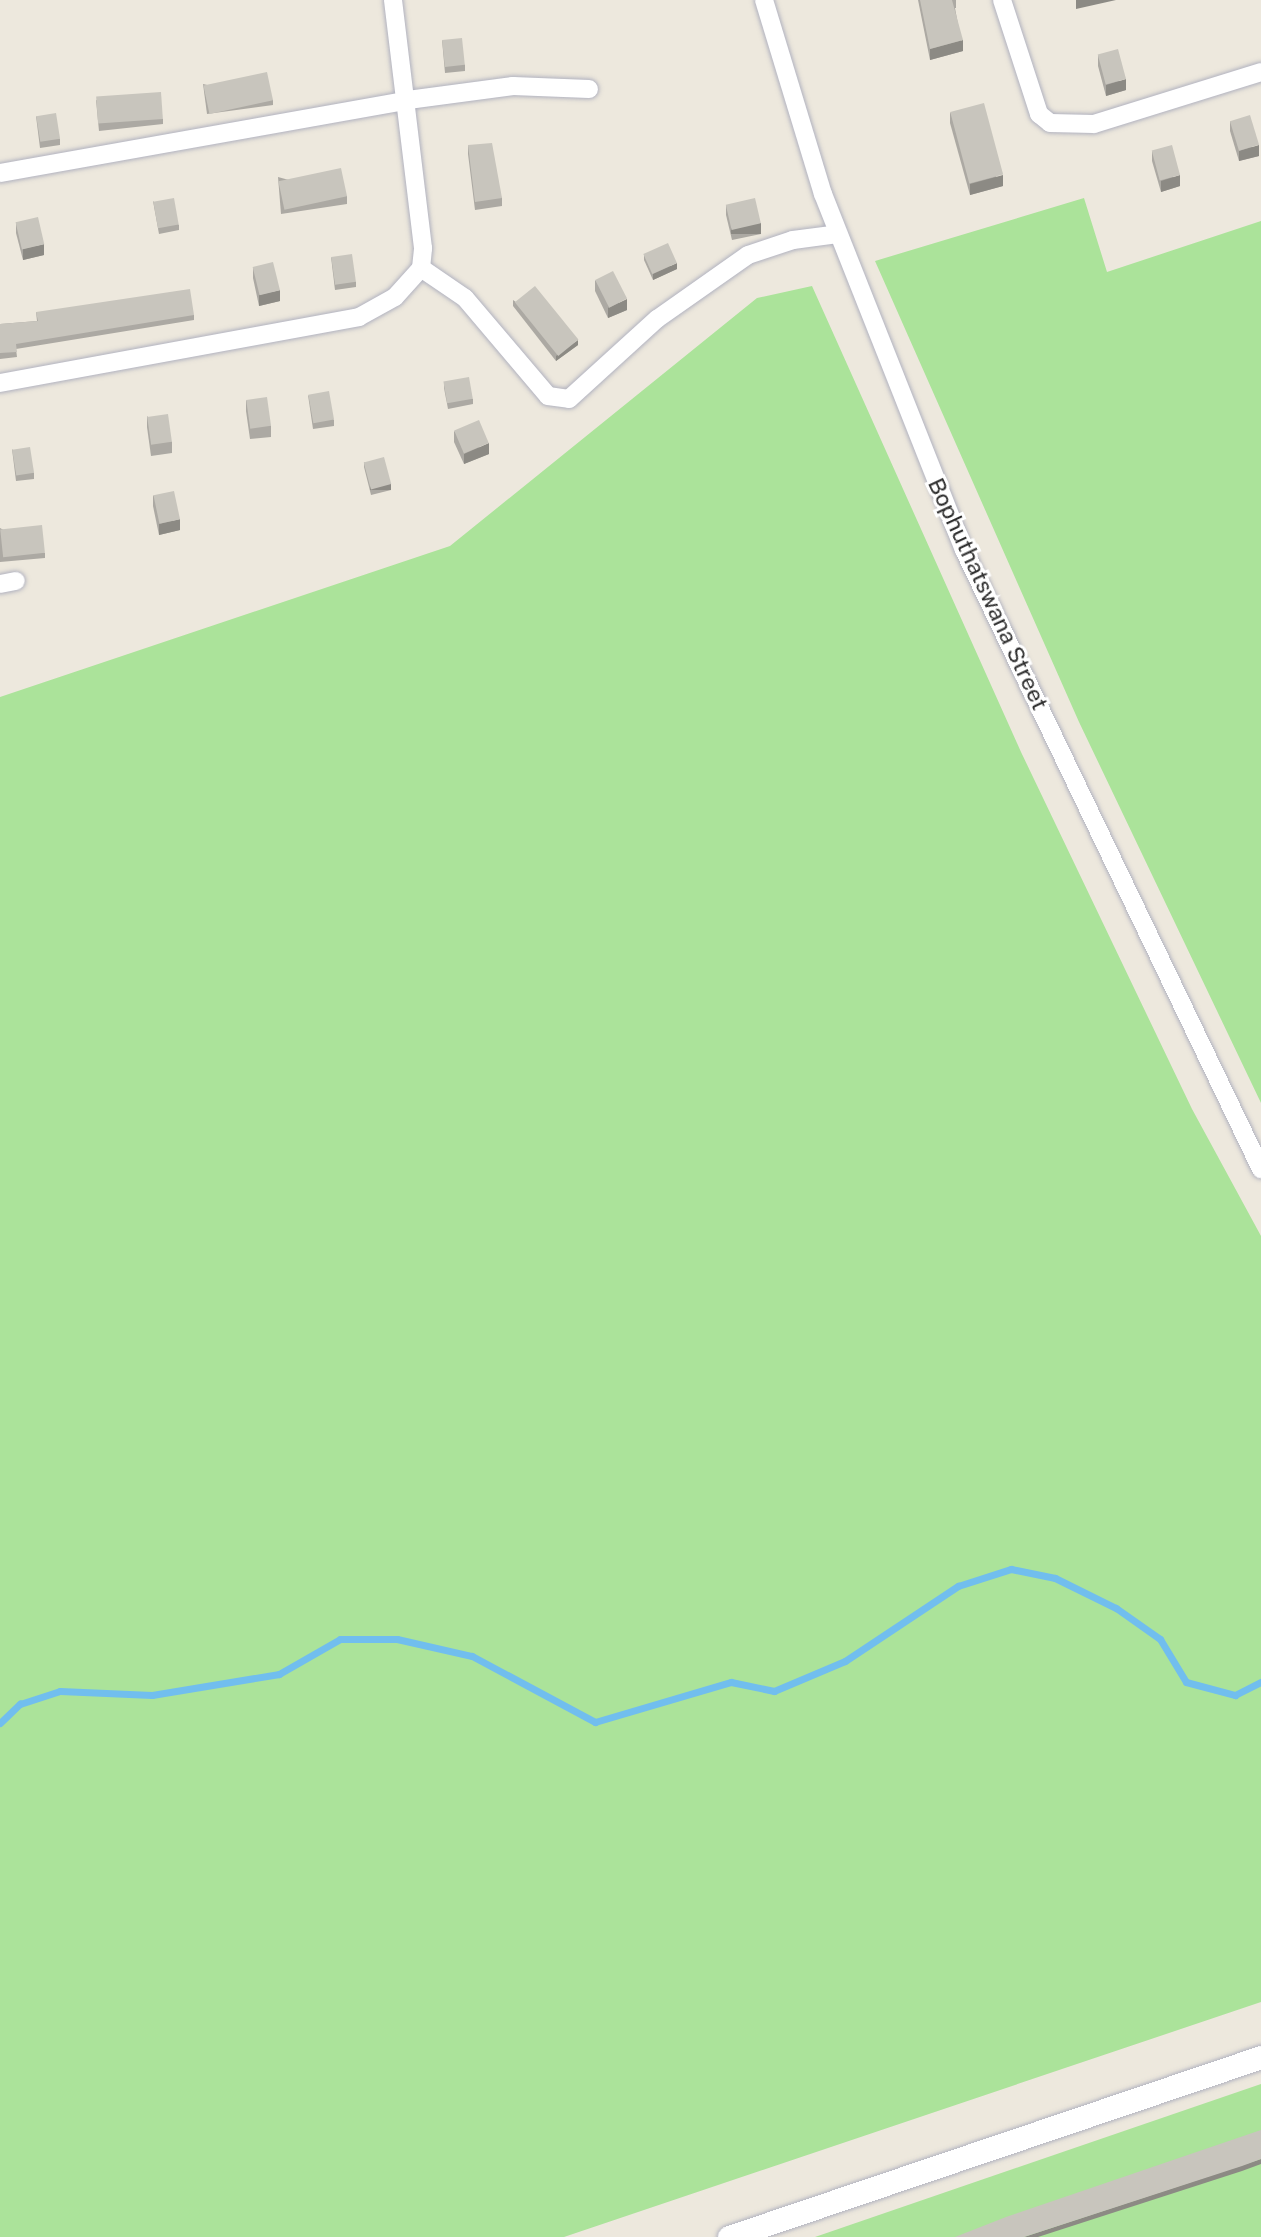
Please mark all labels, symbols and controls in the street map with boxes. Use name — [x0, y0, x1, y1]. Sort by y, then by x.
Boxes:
street label: Bophuthatswana Street — [922, 474, 1054, 714]

